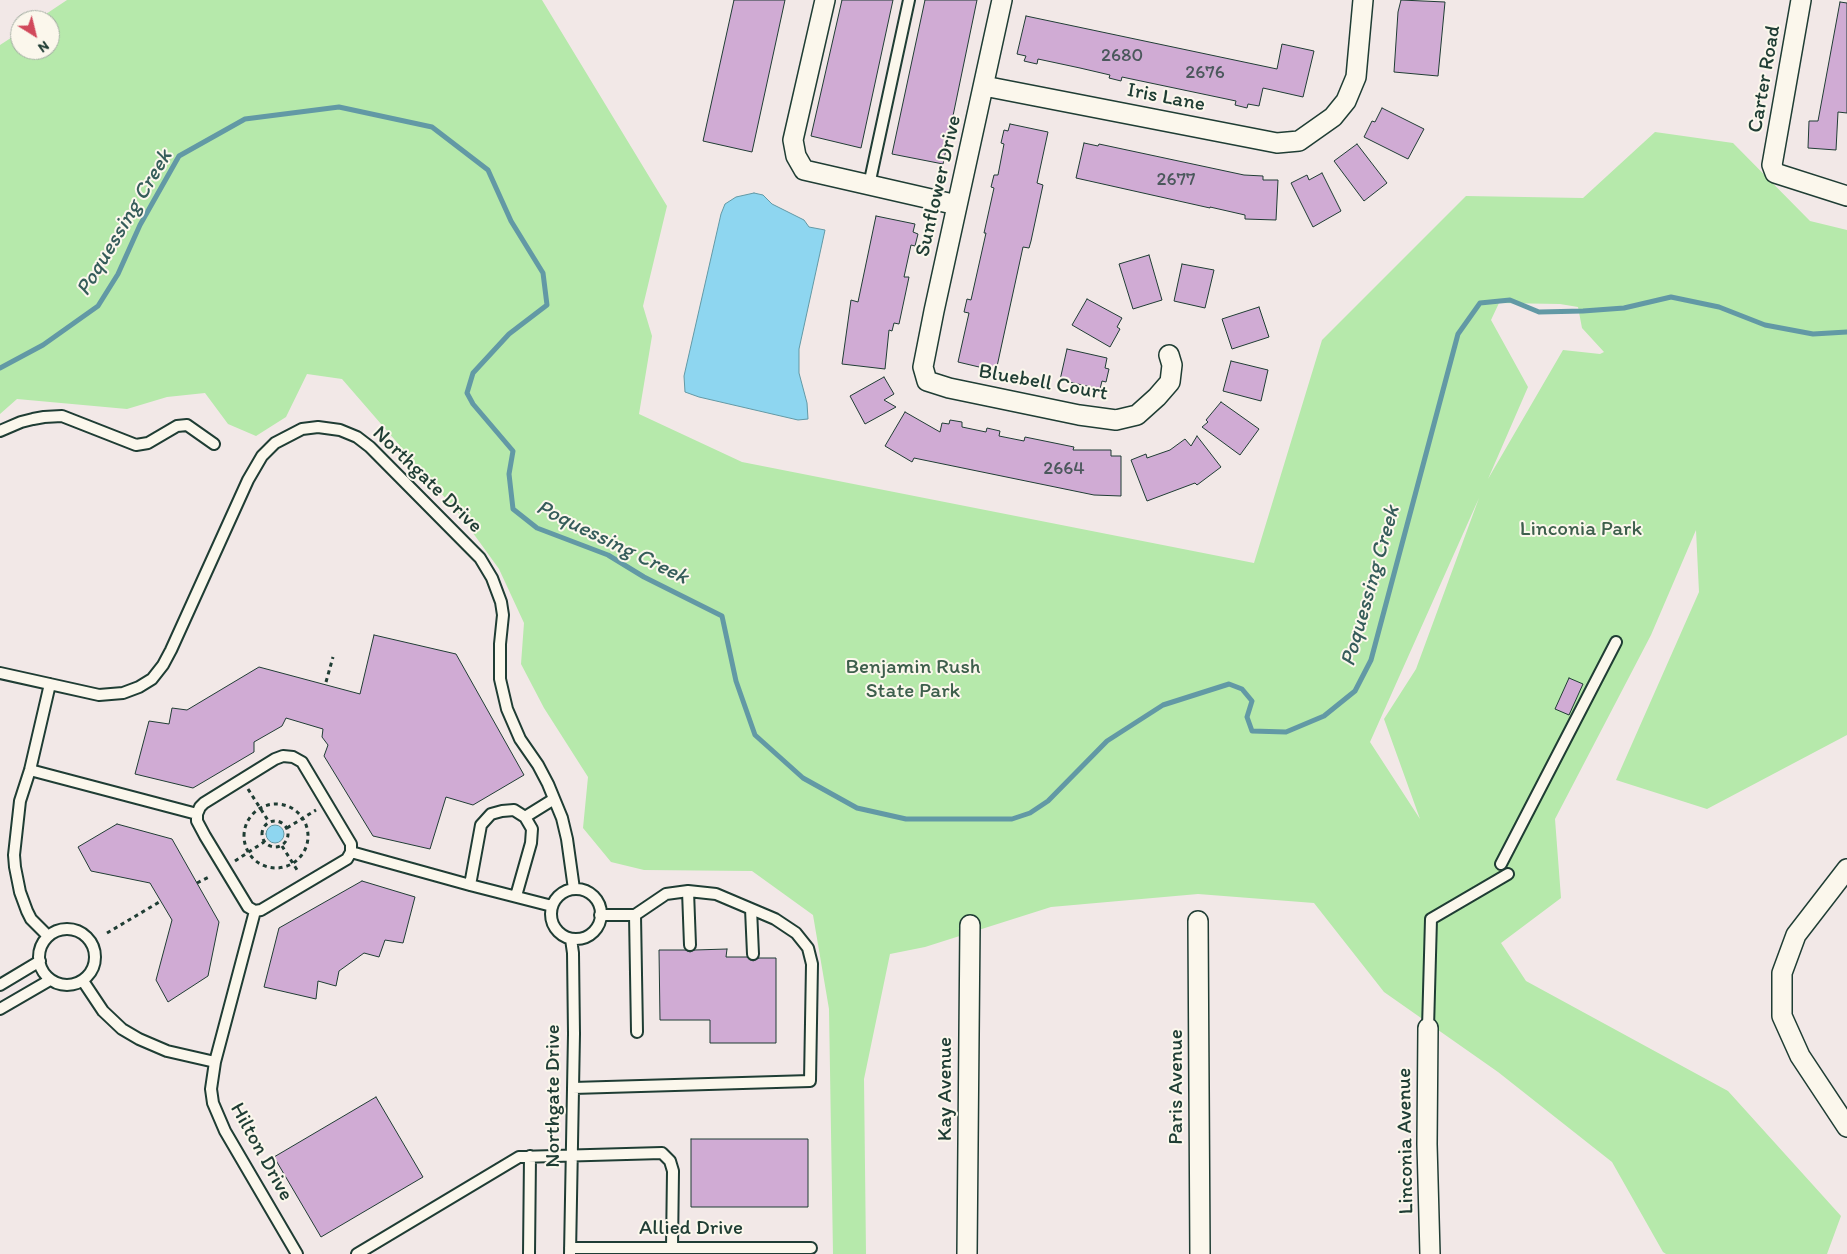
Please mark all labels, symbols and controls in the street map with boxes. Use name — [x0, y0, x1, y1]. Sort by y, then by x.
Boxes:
north arrow — [10, 10, 60, 60]
street label: Carter Road — [1743, 23, 1787, 135]
text: N — [35, 37, 52, 56]
house number: 2680 — [1101, 45, 1143, 67]
house number: 2676 — [1185, 62, 1225, 84]
street label: Iris Lane — [1125, 78, 1207, 118]
street label: Sunflower Drive — [911, 113, 967, 259]
water label: Poquessing Creek — [71, 145, 179, 301]
house number: 2677 — [1157, 169, 1195, 191]
street label: Bluebell Court — [976, 359, 1110, 407]
street label: Northgate Drive — [367, 421, 487, 539]
house number: 2664 — [1043, 458, 1085, 480]
water label: Poquessing Creek — [532, 495, 692, 591]
water label: Poquessing Creek — [1335, 503, 1407, 669]
park label: Linconia Park — [1520, 517, 1642, 543]
park label: Benjamin Rush State Park — [846, 655, 980, 705]
street label: Northgate Drive — [541, 1024, 567, 1168]
street label: Paris Avenue — [1164, 1029, 1190, 1145]
street label: Kay Avenue — [933, 1037, 959, 1141]
street label: Linconia Avenue — [1392, 1067, 1420, 1215]
street label: Hilton Drive — [224, 1099, 298, 1205]
street label: Allied Drive — [639, 1216, 743, 1242]

